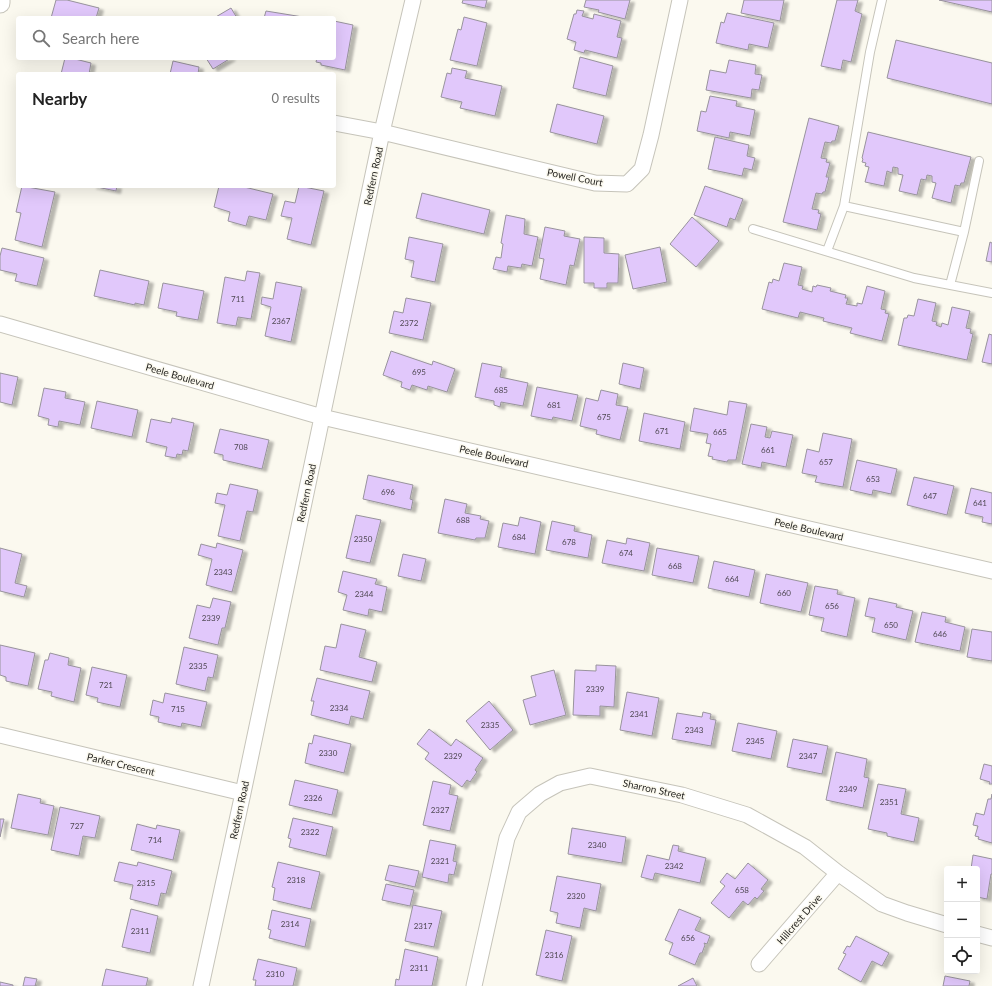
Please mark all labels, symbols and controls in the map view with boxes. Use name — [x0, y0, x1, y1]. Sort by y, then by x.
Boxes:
search box — [16, 16, 336, 60]
icon: search — [30, 27, 52, 49]
text: Search here — [62, 29, 139, 47]
text: Nearby — [32, 88, 87, 109]
text: 0 results — [272, 90, 320, 106]
street label: Redfern Road — [361, 146, 385, 206]
street label: Powell Court — [546, 166, 604, 188]
house number: 711 — [231, 294, 245, 304]
house number: 2367 — [272, 316, 291, 326]
house number: 2372 — [400, 318, 419, 328]
street label: Peele Boulevard — [144, 360, 216, 392]
house number: 695 — [412, 367, 426, 377]
house number: 685 — [494, 385, 508, 395]
house number: 681 — [547, 400, 561, 410]
house number: 675 — [597, 412, 611, 422]
house number: 671 — [655, 426, 669, 436]
house number: 665 — [713, 427, 727, 437]
house number: 708 — [234, 442, 248, 452]
street label: Peele Boulevard — [458, 442, 530, 470]
house number: 661 — [761, 445, 775, 455]
house number: 657 — [819, 457, 833, 467]
street label: Redfern Road — [294, 463, 318, 523]
house number: 653 — [866, 474, 880, 484]
house number: 696 — [381, 487, 395, 497]
house number: 647 — [923, 491, 937, 501]
house number: 641 — [973, 498, 987, 508]
house number: 688 — [456, 515, 470, 525]
street label: Peele Boulevard — [773, 515, 845, 543]
house number: 684 — [512, 532, 526, 542]
house number: 2350 — [354, 534, 373, 544]
house number: 678 — [562, 537, 576, 547]
house number: 674 — [619, 548, 633, 558]
house number: 668 — [668, 561, 682, 571]
house number: 2343 — [214, 567, 233, 577]
house number: 664 — [725, 574, 739, 584]
house number: 660 — [777, 588, 791, 598]
house number: 2344 — [355, 589, 374, 599]
house number: 656 — [825, 601, 839, 611]
house number: 2339 — [202, 613, 221, 623]
house number: 650 — [884, 620, 898, 630]
house number: 646 — [933, 629, 947, 639]
house number: 2335 — [189, 661, 208, 671]
house number: 721 — [99, 680, 113, 690]
house number: 2339 — [586, 684, 605, 694]
house number: 2334 — [330, 703, 349, 713]
house number: 715 — [171, 704, 185, 714]
house number: 2341 — [630, 709, 649, 719]
house number: 2335 — [481, 720, 500, 730]
house number: 2343 — [685, 725, 704, 735]
house number: 2345 — [746, 736, 765, 746]
house number: 2330 — [319, 748, 338, 758]
street label: Parker Crescent — [86, 750, 157, 778]
house number: 2329 — [444, 751, 463, 761]
house number: 2347 — [799, 751, 818, 761]
street label: Sharron Street — [622, 777, 687, 802]
street label: Redfern Road — [227, 780, 251, 840]
house number: 2349 — [839, 784, 858, 794]
house number: 2326 — [304, 793, 323, 803]
house number: 2351 — [880, 797, 899, 807]
house number: 2327 — [431, 805, 450, 815]
house number: 727 — [70, 821, 84, 831]
house number: 2322 — [301, 827, 320, 837]
house number: 714 — [148, 835, 162, 845]
house number: 2340 — [588, 840, 607, 850]
house number: 2321 — [431, 856, 450, 866]
house number: 2342 — [665, 861, 684, 871]
map controls — [944, 866, 980, 974]
button: + — [944, 866, 980, 902]
house number: 2318 — [287, 875, 306, 885]
house number: 2315 — [137, 878, 156, 888]
house number: 658 — [735, 885, 749, 895]
house number: 2320 — [567, 891, 586, 901]
street label: Hillcrest Drive — [774, 891, 824, 947]
button: − — [944, 902, 980, 938]
house number: 2314 — [281, 919, 300, 929]
house number: 2317 — [414, 921, 433, 931]
house number: 2311 — [131, 926, 150, 936]
house number: 656 — [681, 933, 695, 943]
button: locate — [944, 938, 980, 974]
house number: 2316 — [545, 950, 564, 960]
house number: 2311 — [410, 963, 429, 973]
house number: 2310 — [266, 969, 285, 979]

